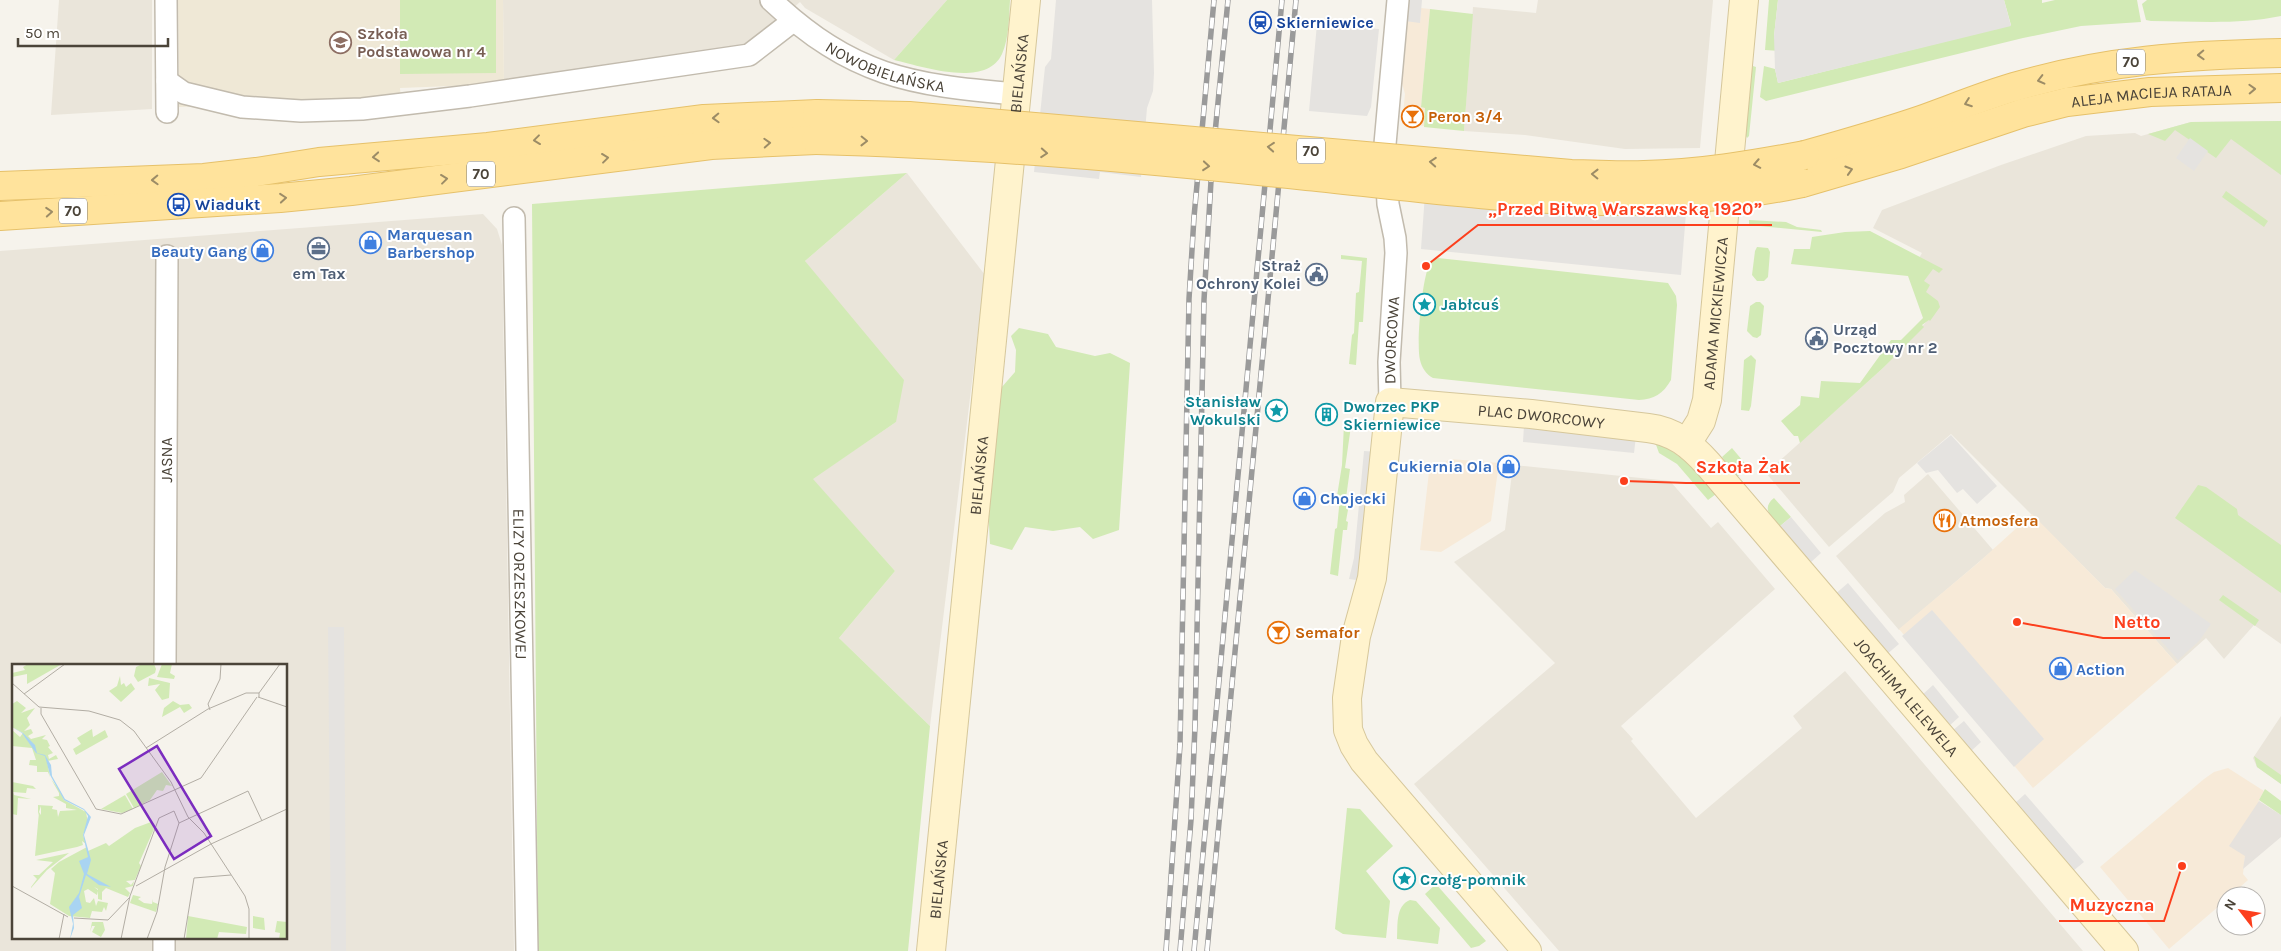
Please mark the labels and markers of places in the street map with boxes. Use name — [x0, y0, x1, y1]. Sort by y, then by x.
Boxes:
station icon: Skierniewice — [1248, 10, 1272, 34]
place label: Skierniewice — [1276, 13, 1374, 32]
place label: Szkoła Podstawowa nr 4 — [357, 24, 486, 61]
school or university icon: Szkoła Podstawowa nr 4 — [329, 30, 353, 54]
bar icon: Peron 3/4 — [1400, 104, 1424, 128]
place label: Peron 3/4 — [1428, 107, 1503, 126]
bus stop icon: Wiadukt — [167, 192, 191, 216]
callout: „Przed Bitwą Warszawską 1920” — [1478, 192, 1772, 225]
place label: Wiadukt — [195, 195, 260, 214]
place label: Marquesan Barbershop — [387, 225, 475, 262]
shop icon: Marquesan Barbershop — [359, 231, 383, 255]
office icon: em Tax — [307, 237, 331, 261]
shop icon: Beauty Gang — [251, 239, 275, 263]
place label: Beauty Gang — [151, 242, 247, 261]
place label: Straż Ochrony Kolei — [1196, 256, 1301, 293]
public building icon: Straż Ochrony Kolei — [1305, 262, 1329, 286]
place label: em Tax — [293, 264, 346, 283]
place icon: Jabłcuś — [1413, 292, 1437, 316]
place label: Jabłcuś — [1441, 295, 1499, 314]
place label: Urząd Pocztowy nr 2 — [1833, 320, 1937, 357]
public building icon: Urząd Pocztowy nr 2 — [1805, 326, 1829, 350]
place label: Stanisław Wokulski — [1185, 392, 1261, 429]
place label: Dworzec PKP Skierniewice — [1343, 397, 1441, 434]
place icon: Stanisław Wokulski — [1265, 398, 1289, 422]
building icon: Dworzec PKP Skierniewice — [1315, 403, 1339, 427]
callout: Szkoła Żak — [1686, 450, 1800, 483]
shop icon: Cukiernia Ola — [1496, 454, 1520, 478]
place label: Cukiernia Ola — [1389, 457, 1492, 476]
shop icon: Chojecki — [1292, 486, 1316, 510]
place label: Chojecki — [1320, 489, 1386, 508]
restaurant icon: Atmosfera — [1932, 508, 1956, 532]
place label: Atmosfera — [1960, 511, 2039, 530]
callout: Netto — [2103, 605, 2170, 638]
bar icon: Semafor — [1267, 620, 1291, 644]
place label: Semafor — [1295, 623, 1360, 642]
shop icon: Action — [2048, 657, 2072, 681]
place label: Action — [2076, 660, 2125, 679]
place icon: Czołg-pomnik — [1392, 867, 1416, 891]
place label: Czołg-pomnik — [1420, 870, 1526, 889]
callout: Muzyczna — [2059, 888, 2164, 921]

